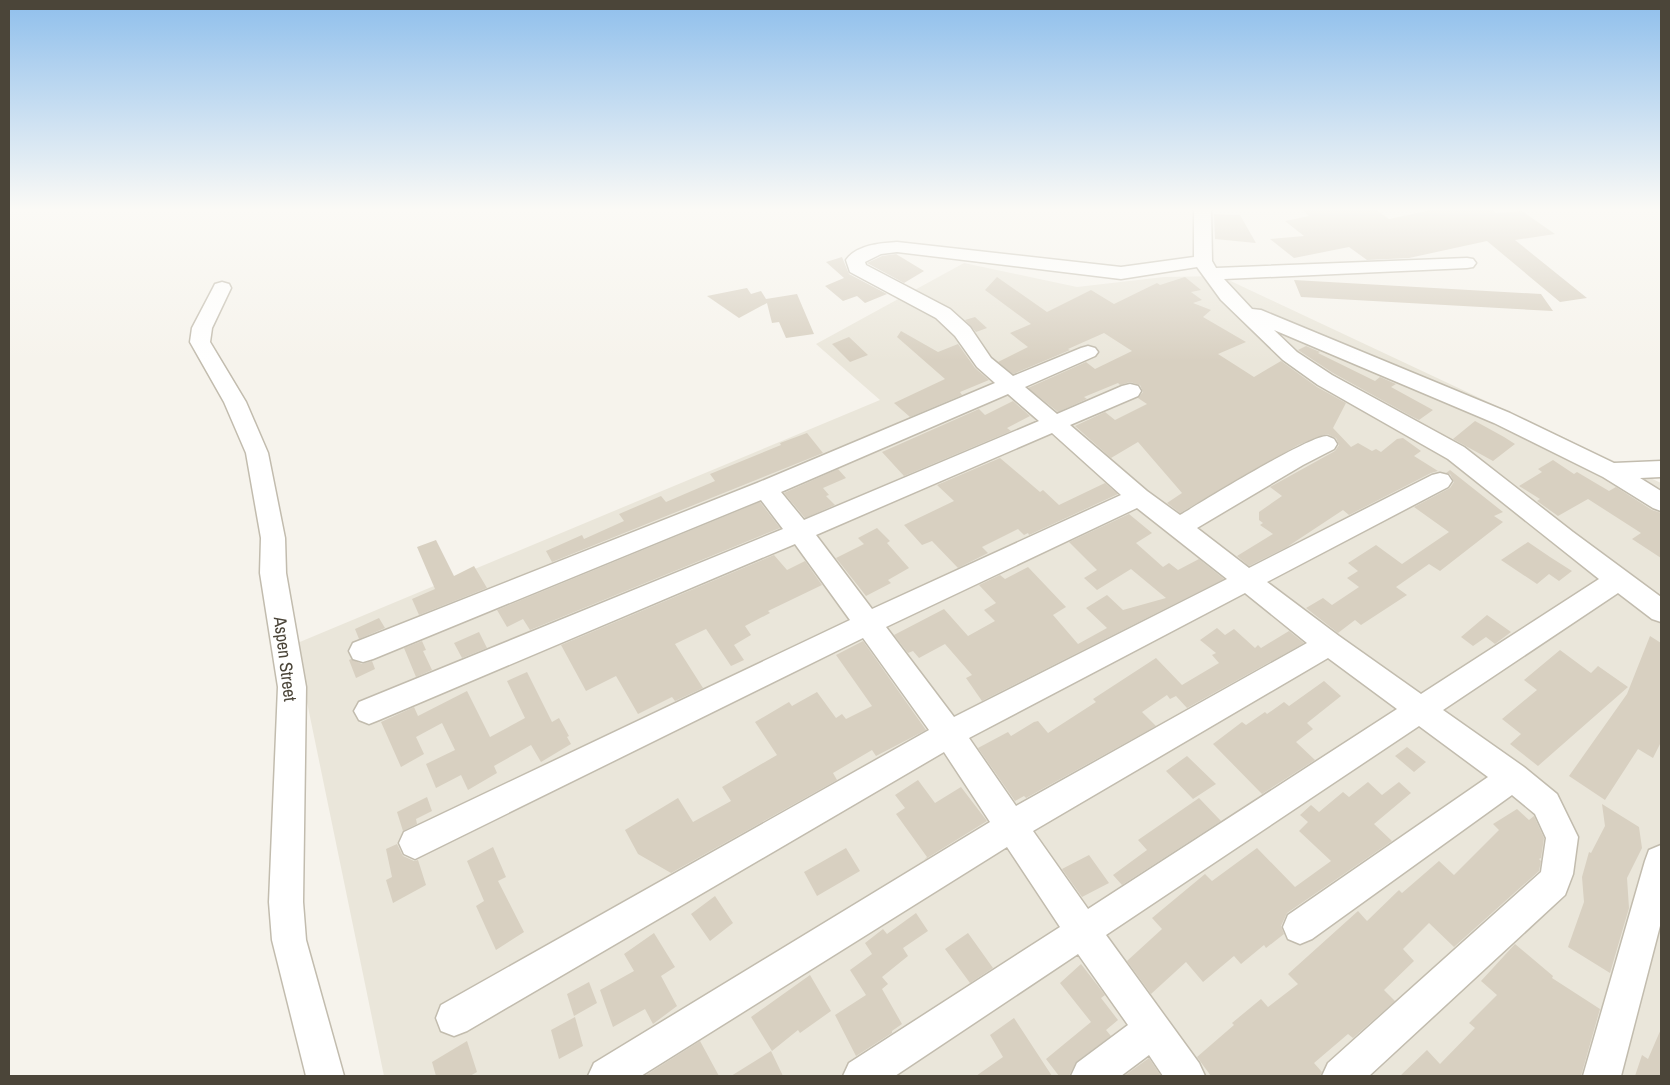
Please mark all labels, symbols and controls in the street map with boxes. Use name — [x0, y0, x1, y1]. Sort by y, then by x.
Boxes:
street label: Aspen Street — [268, 614, 303, 703]

